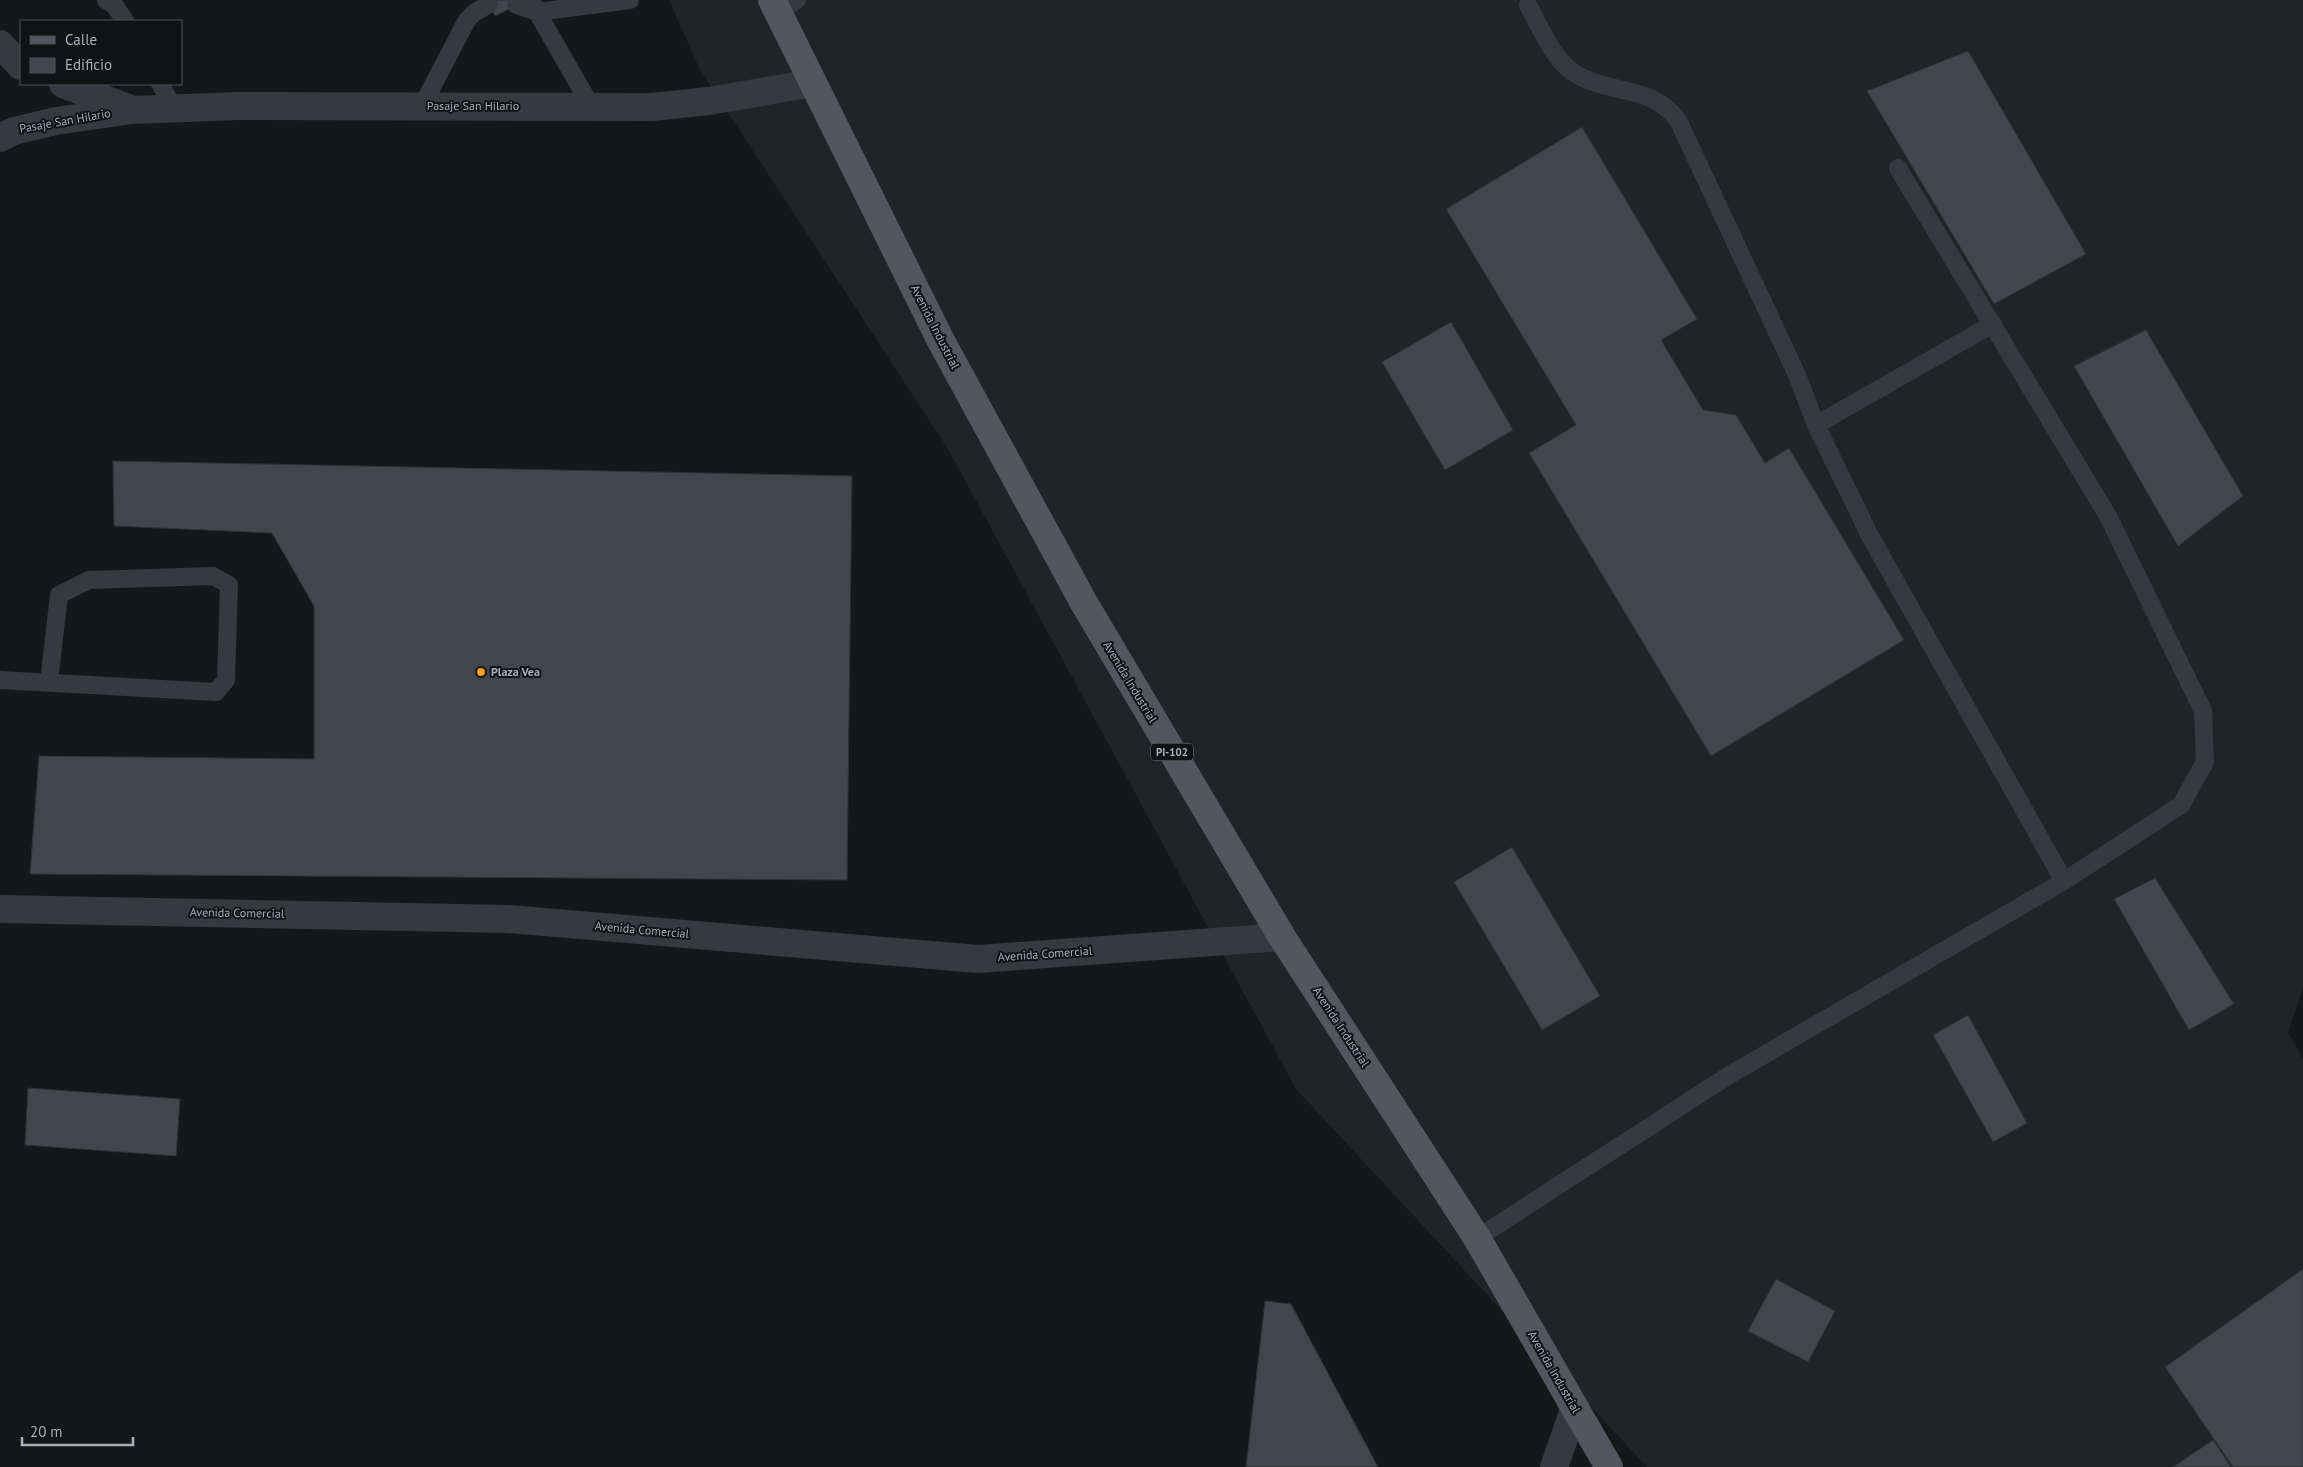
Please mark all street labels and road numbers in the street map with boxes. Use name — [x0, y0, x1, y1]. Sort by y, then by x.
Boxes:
street label: Pasaje San Hilario — [427, 98, 519, 113]
street label: Pasaje San Hilario — [18, 105, 112, 136]
street label: Avenida Industrial — [908, 282, 963, 372]
street label: Avenida Industrial — [1100, 638, 1161, 726]
road number: PI-102 — [1151, 744, 1193, 760]
street label: Avenida Comercial — [190, 904, 285, 921]
street label: Avenida Comercial — [594, 918, 690, 941]
street label: Avenida Comercial — [997, 943, 1093, 964]
street label: Avenida Industrial — [1310, 984, 1373, 1070]
street label: Avenida Industrial — [1525, 1328, 1584, 1416]

